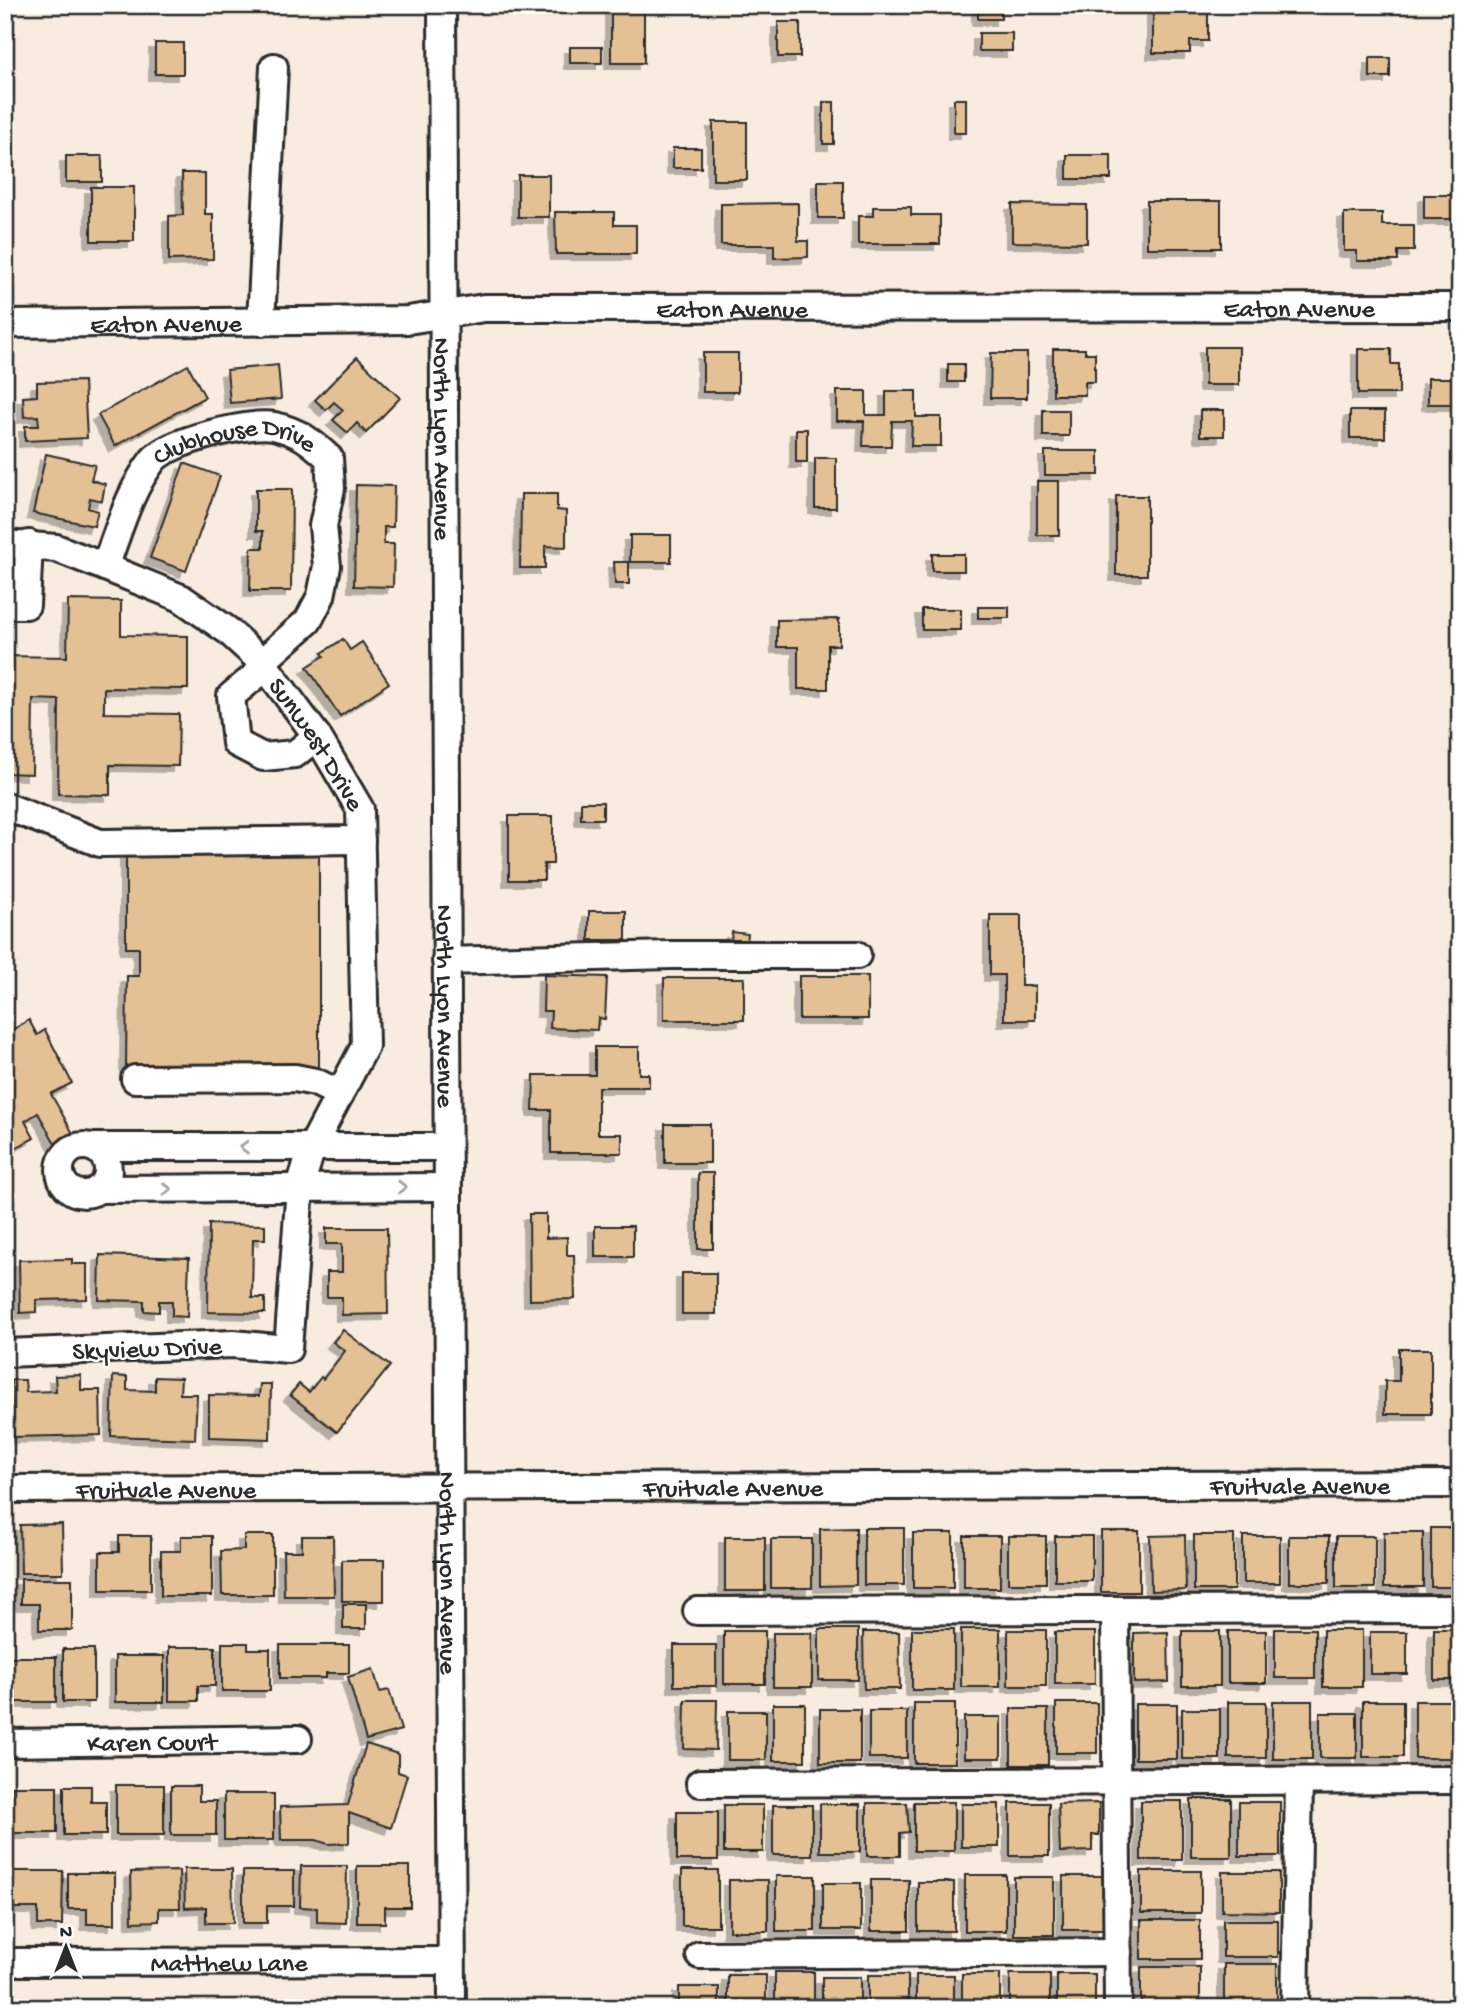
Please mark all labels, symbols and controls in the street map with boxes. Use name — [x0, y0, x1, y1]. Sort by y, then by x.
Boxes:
street label: Eaton Avenue — [1223, 296, 1375, 327]
street label: Eaton Avenue — [656, 297, 808, 328]
street label: Eaton Avenue — [90, 311, 243, 343]
street label: North Lyon Avenue — [424, 337, 456, 541]
street label: Clubhouse Drive — [148, 413, 322, 474]
street label: Sunwest Drive — [259, 673, 369, 818]
street label: North Lyon Avenue — [426, 904, 459, 1108]
one-way arrow — [238, 1139, 248, 1155]
one-way arrow — [397, 1179, 407, 1195]
one-way arrow — [161, 1181, 172, 1196]
street label: Skyview Drive — [72, 1333, 223, 1370]
street label: North Lyon Avenue — [429, 1471, 461, 1675]
street label: Fruitvale Avenue — [1209, 1473, 1391, 1505]
street label: Fruitvale Avenue — [642, 1475, 824, 1507]
street label: Fruitvale Avenue — [75, 1477, 257, 1509]
street label: Karen Court — [87, 1729, 219, 1762]
north arrow — [32, 1912, 102, 1982]
text: N — [60, 1922, 72, 1945]
street label: Matthew Lane — [150, 1950, 308, 1982]

